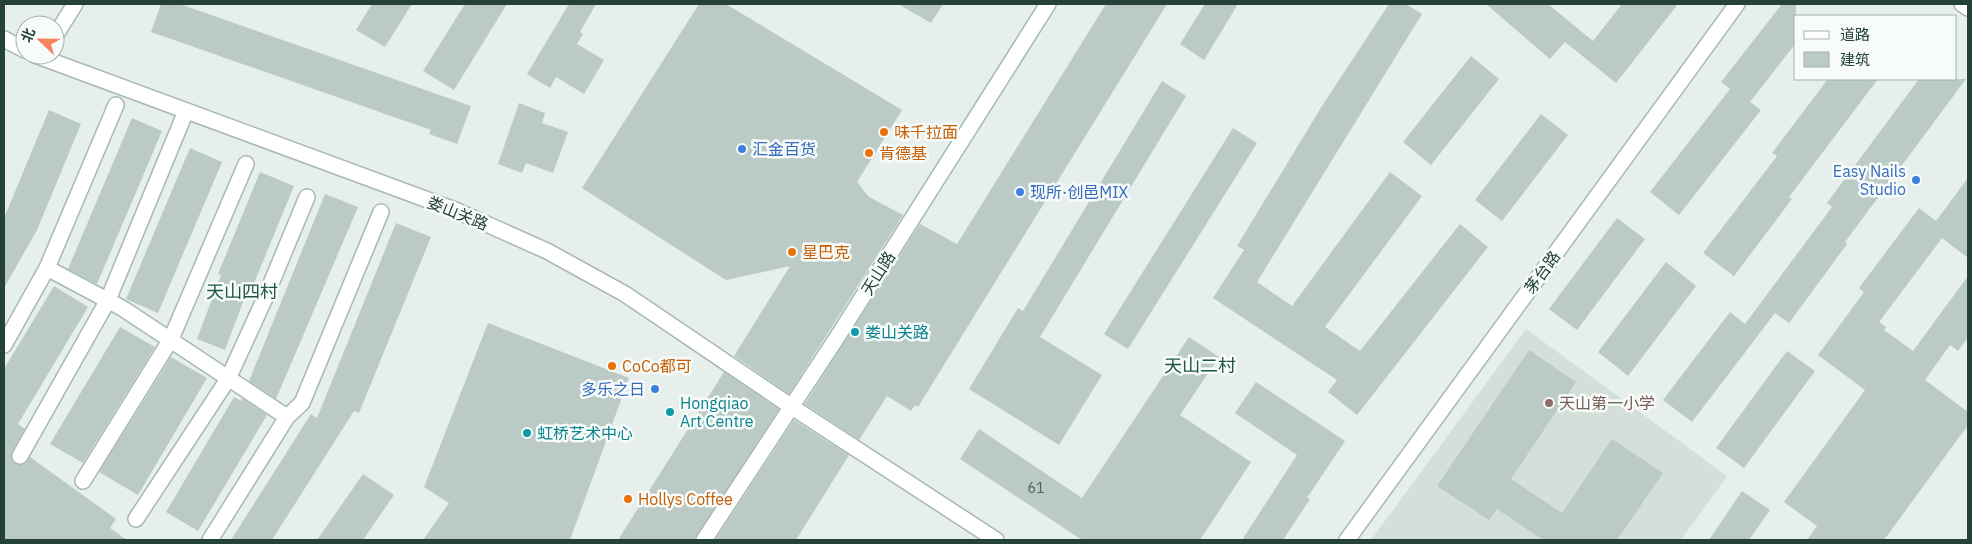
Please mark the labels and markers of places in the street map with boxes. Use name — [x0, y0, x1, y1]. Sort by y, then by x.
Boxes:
place label: 味千拉面 — [894, 122, 958, 142]
marker: 味千拉面 — [878, 126, 890, 138]
place label: 汇金百货 — [752, 139, 816, 159]
marker: 汇金百货 — [736, 143, 748, 155]
place label: 肯德基 — [879, 143, 927, 163]
marker: 肯德基 — [863, 147, 875, 159]
place label: Easy Nails Studio — [1833, 161, 1906, 199]
marker: Easy Nails Studio — [1910, 174, 1922, 186]
place label: 现所·创邑MIX — [1030, 182, 1129, 202]
marker: 现所·创邑MIX — [1014, 186, 1026, 198]
place label: 星巴克 — [802, 242, 850, 262]
marker: 星巴克 — [786, 246, 798, 258]
place label: 娄山关路 — [865, 322, 929, 342]
marker: 娄山关路 — [849, 326, 861, 338]
place label: CoCo都可 — [622, 356, 692, 376]
marker: CoCo都可 — [606, 360, 618, 372]
place label: 多乐之日 — [581, 379, 645, 399]
marker: 多乐之日 — [649, 383, 661, 395]
place label: Hongqiao Art Centre — [680, 393, 754, 431]
place label: 天山第一小学 — [1559, 393, 1655, 413]
marker: 天山第一小学 — [1543, 397, 1555, 409]
marker: Hongqiao Art Centre — [664, 406, 676, 418]
place label: 虹桥艺术中心 — [537, 423, 633, 443]
marker: 虹桥艺术中心 — [521, 427, 533, 439]
place label: Hollys Coffee — [638, 489, 733, 509]
marker: Hollys Coffee — [622, 493, 634, 505]

